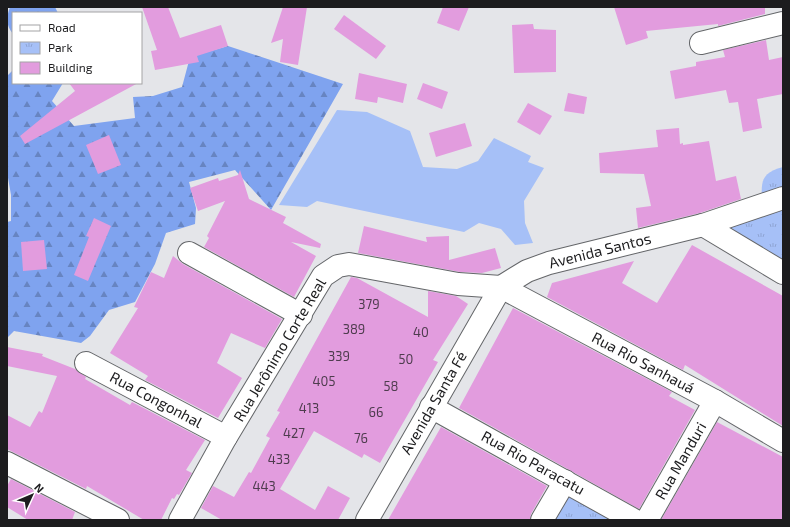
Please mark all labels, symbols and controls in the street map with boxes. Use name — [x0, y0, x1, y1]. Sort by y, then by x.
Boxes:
legend — [12, 12, 142, 84]
text: Road — [48, 20, 76, 34]
text: Park — [48, 40, 73, 54]
text: Building — [48, 60, 93, 74]
street label: Avenida Santos — [547, 229, 653, 271]
street label: Rua Jerônimo Corte Real — [229, 274, 329, 424]
house number: 379 — [358, 296, 380, 312]
house number: 389 — [343, 321, 365, 337]
house number: 40 — [413, 324, 429, 340]
street label: Rua Rio Sanhauá — [589, 328, 698, 397]
house number: 339 — [328, 348, 350, 364]
street label: Avenida Santa Fé — [396, 348, 470, 457]
house number: 50 — [399, 351, 413, 367]
street label: Rua Congonhal — [107, 367, 206, 431]
house number: 405 — [313, 373, 335, 389]
house number: 58 — [384, 378, 398, 394]
house number: 413 — [299, 400, 319, 416]
house number: 66 — [369, 404, 383, 420]
street label: Rua Manduri — [651, 419, 710, 502]
house number: 427 — [283, 425, 305, 441]
street label: Rua Rio Paracatu — [479, 426, 588, 498]
house number: 76 — [354, 430, 368, 446]
house number: 433 — [268, 451, 290, 467]
north arrow — [12, 475, 52, 515]
house number: 443 — [252, 478, 276, 494]
text: N — [32, 480, 47, 495]

